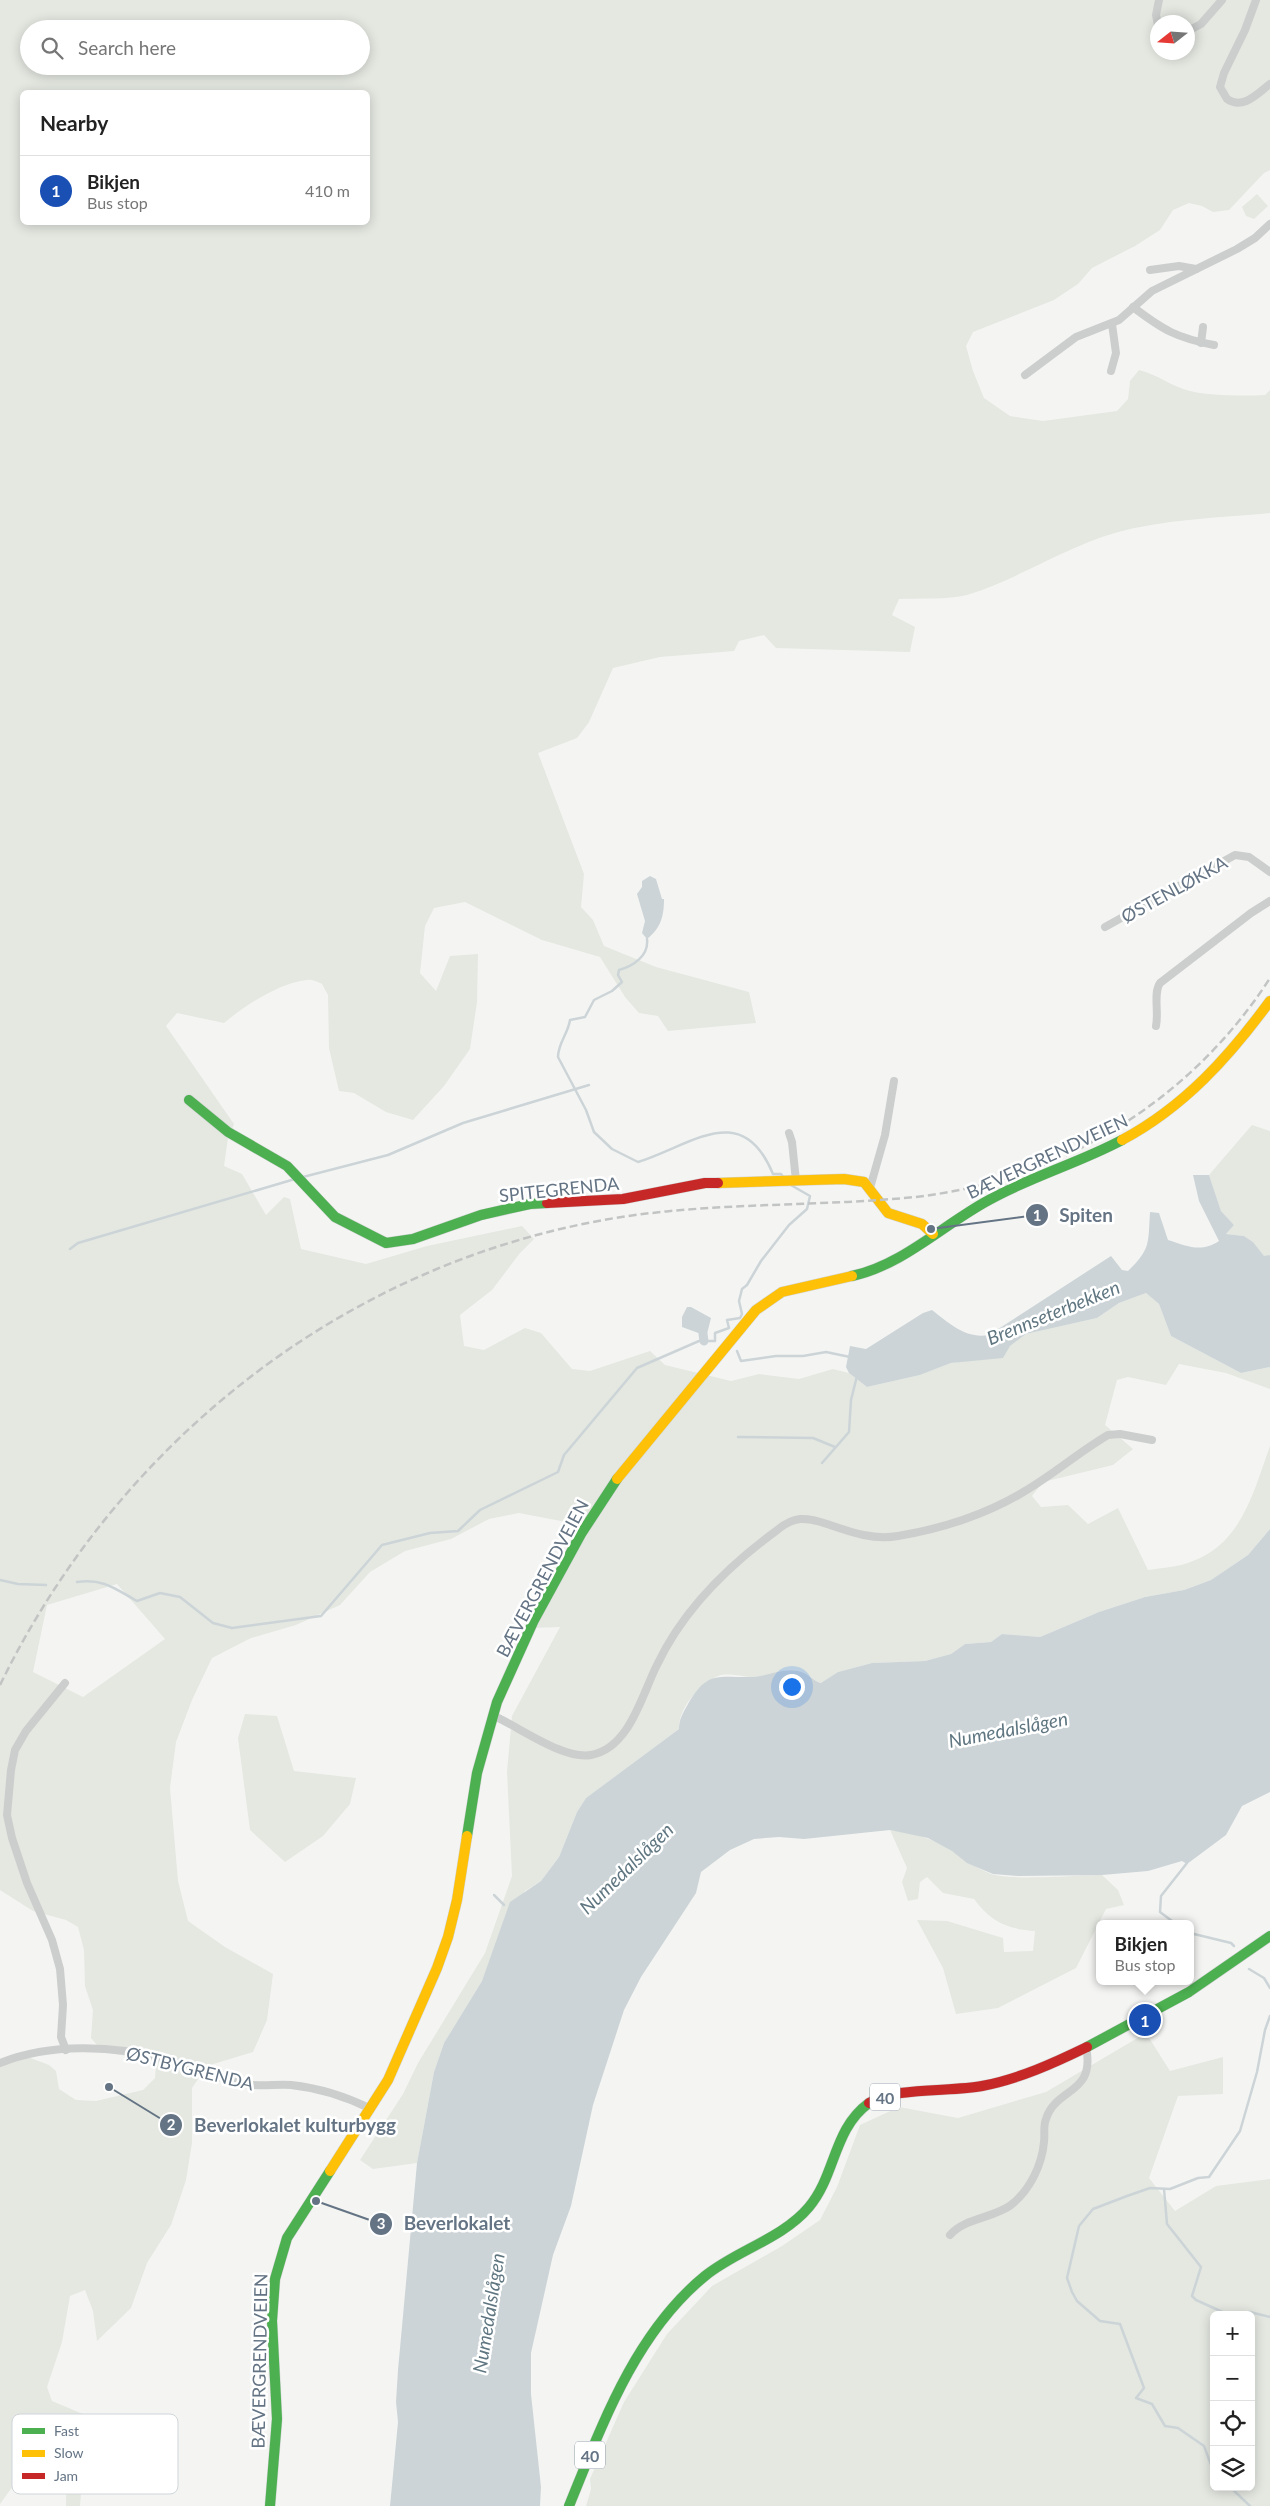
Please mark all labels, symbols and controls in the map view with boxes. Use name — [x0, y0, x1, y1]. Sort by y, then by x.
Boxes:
north arrow — [1150, 15, 1195, 60]
search box — [20, 20, 370, 75]
icon: search — [38, 34, 66, 62]
text: Search here — [78, 36, 176, 59]
text: Nearby — [40, 110, 108, 135]
text: Bikjen — [87, 170, 140, 193]
text: 1 — [51, 181, 61, 200]
text: 410 m — [305, 181, 350, 200]
text: Bus stop — [87, 193, 148, 212]
street label: ØSTENLØKKA — [1117, 850, 1232, 927]
street label: BÆVERGRENDVEIEN — [963, 1109, 1131, 1203]
street label: SPITEGRENDA — [498, 1172, 621, 1206]
callout: Spiten — [1024, 1198, 1123, 1232]
text: Spiten — [1059, 1203, 1113, 1226]
text: 1 — [1033, 1206, 1041, 1224]
water label: Brennseterbekken — [983, 1275, 1123, 1349]
street label: BÆVERGRENDVEIEN — [491, 1495, 593, 1661]
your location — [779, 1674, 805, 1700]
water label: Numedalslågen — [946, 1706, 1070, 1752]
water label: Numedalslågen — [574, 1818, 678, 1918]
popup — [1096, 1920, 1194, 1985]
text: Bikjen — [1115, 1932, 1168, 1955]
text: Bus stop — [1115, 1955, 1175, 1974]
pin: 1 — [1129, 2001, 1161, 2039]
street label: ØSTBYGRENDA — [124, 2042, 257, 2095]
road number: 40 — [870, 2084, 900, 2110]
callout: Beverlokalet kulturbygg — [159, 2108, 406, 2142]
text: Beverlokalet kulturbygg — [194, 2113, 396, 2136]
text: 2 — [167, 2115, 176, 2133]
callout: Beverlokalet — [369, 2207, 520, 2241]
text: Beverlokalet — [404, 2211, 510, 2234]
text: 3 — [377, 2214, 385, 2232]
water label: Numedalslågen — [467, 2251, 509, 2375]
street label: BÆVERGRENDVEIEN — [246, 2273, 272, 2449]
map controls — [1210, 2311, 1255, 2491]
button: + — [1210, 2311, 1255, 2356]
button: − — [1210, 2356, 1255, 2401]
button: locate — [1210, 2401, 1255, 2446]
legend — [12, 2414, 178, 2494]
text: Fast — [54, 2422, 79, 2439]
road number: 40 — [575, 2442, 605, 2468]
text: Slow — [54, 2444, 84, 2461]
button: layers — [1210, 2446, 1255, 2491]
text: Jam — [54, 2467, 78, 2484]

